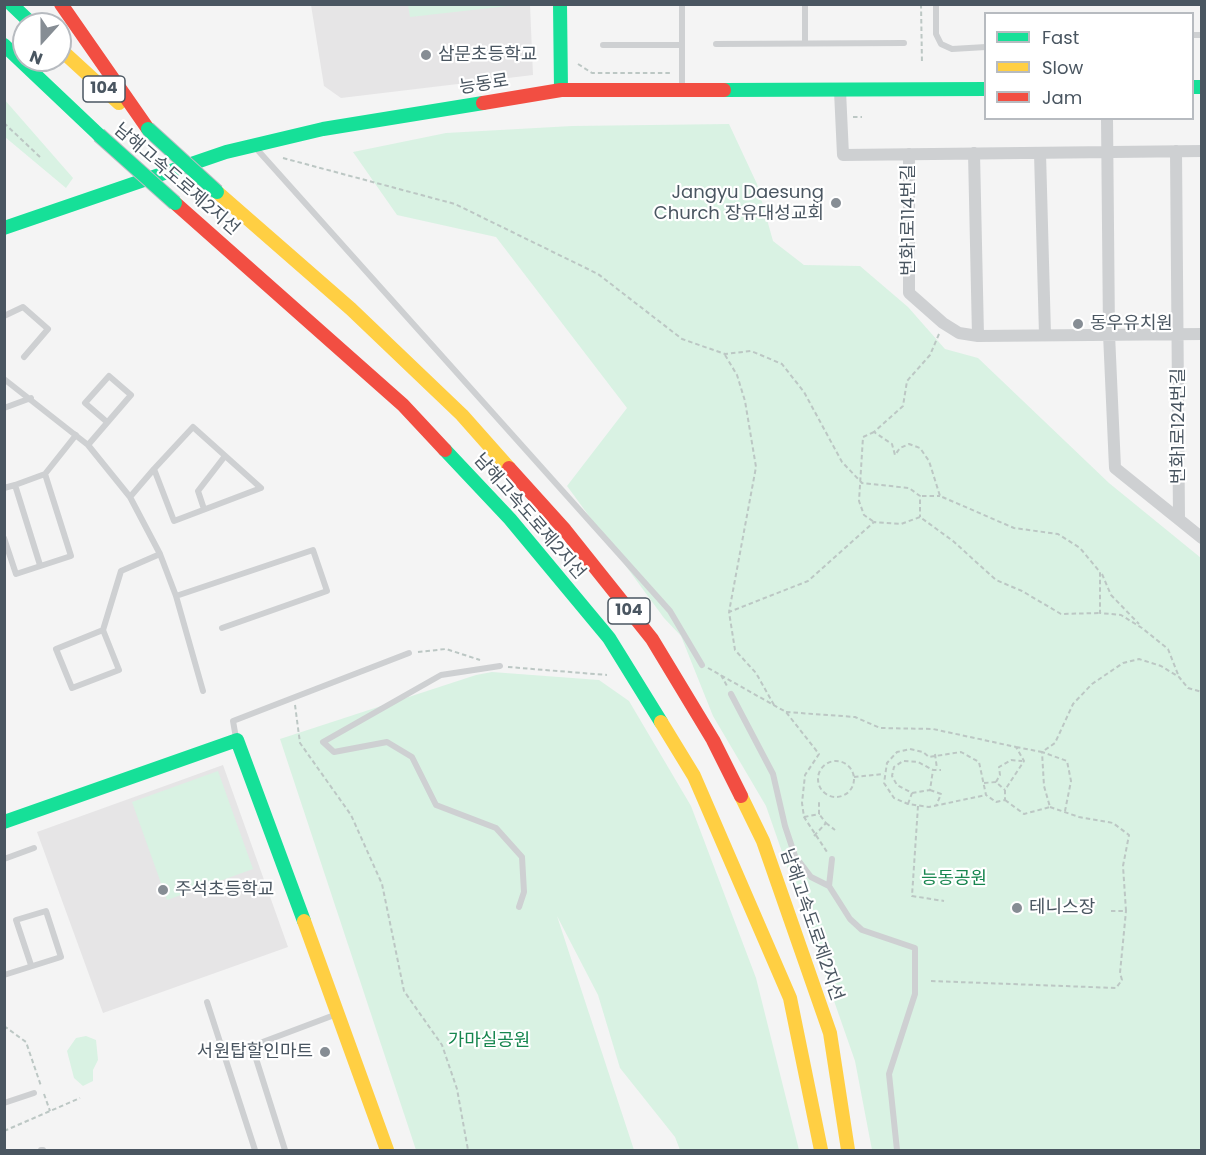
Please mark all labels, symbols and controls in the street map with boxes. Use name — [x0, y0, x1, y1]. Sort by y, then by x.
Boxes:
north arrow — [12, 12, 72, 72]
legend — [984, 12, 1194, 120]
text: Fast — [1042, 25, 1079, 50]
place label: 삼문초등학교 — [438, 44, 537, 66]
text: N — [26, 45, 46, 70]
marker: 삼문초등학교 — [419, 48, 433, 62]
text: Slow — [1042, 55, 1083, 80]
street label: 능동로 — [458, 70, 510, 100]
road number: 104 — [83, 76, 125, 102]
text: Jam — [1042, 85, 1082, 110]
street label: 남해고속도로제2지선 — [109, 120, 243, 240]
street label: 번화1로114번길 — [898, 164, 920, 276]
place label: Jangyu Daesung Church 장유대성교회 — [654, 182, 824, 224]
marker: Jangyu Daesung Church 장유대성교회 — [829, 196, 843, 210]
place label: 동우유치원 — [1090, 313, 1173, 335]
marker: 동우유치원 — [1071, 317, 1085, 331]
street label: 번화1로124번길 — [1168, 368, 1190, 484]
street label: 남해고속도로제2지선 — [469, 450, 589, 584]
road number: 104 — [608, 598, 650, 624]
street label: 남해고속도로제2지선 — [775, 846, 847, 1004]
park label: 능동공원 — [921, 868, 987, 890]
place label: 주석초등학교 — [175, 879, 274, 901]
marker: 주석초등학교 — [156, 883, 170, 897]
place label: 테니스장 — [1029, 897, 1095, 919]
marker: 테니스장 — [1010, 901, 1024, 915]
park label: 가마실공원 — [448, 1030, 530, 1052]
place label: 서원탑할인마트 — [197, 1041, 313, 1063]
marker: 서원탑할인마트 — [318, 1045, 332, 1059]

